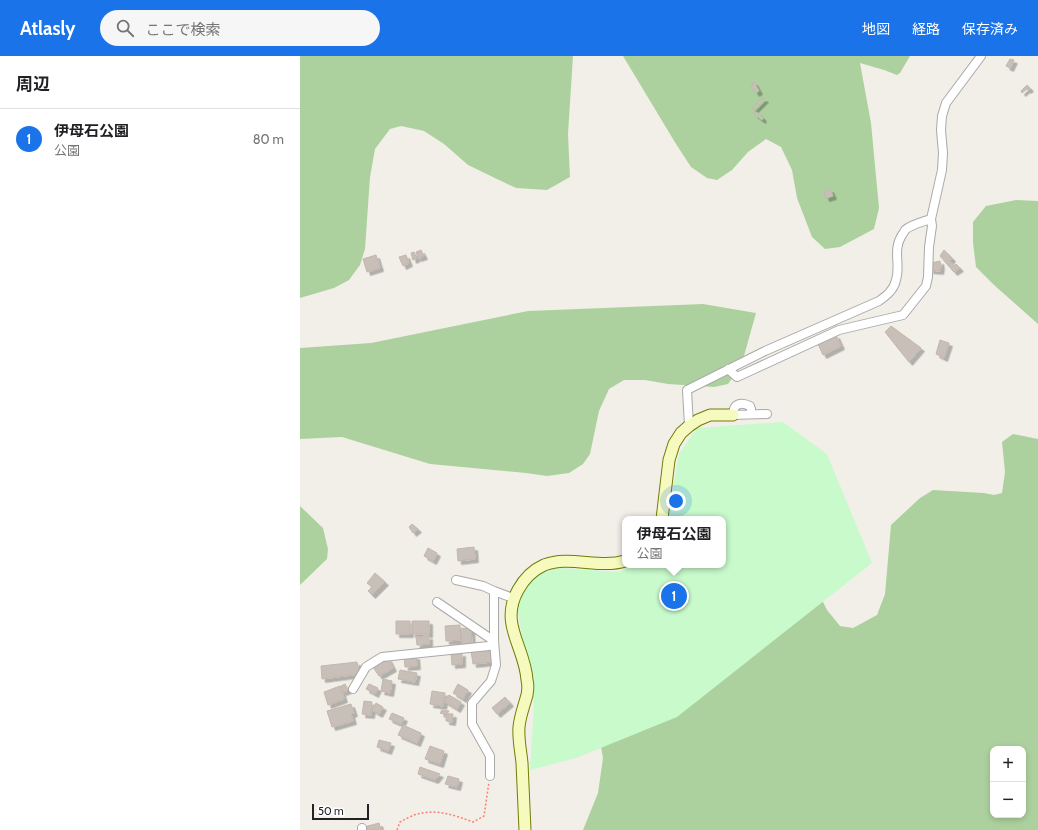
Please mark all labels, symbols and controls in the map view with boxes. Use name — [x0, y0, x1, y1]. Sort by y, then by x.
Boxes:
search box — [100, 10, 380, 46]
text: Atlasly — [20, 17, 76, 40]
icon: search — [114, 17, 136, 39]
text: 地図 — [862, 20, 890, 38]
text: 経路 — [912, 20, 940, 38]
text: 保存済み — [962, 20, 1018, 38]
text: ここで検索 — [146, 21, 221, 39]
text: 周辺 — [16, 74, 50, 94]
text: 伊母石公園 — [54, 122, 129, 140]
text: 1 — [27, 131, 31, 147]
text: 80 m — [253, 131, 284, 147]
text: 公園 — [54, 142, 80, 158]
your location — [666, 491, 686, 511]
popup — [622, 516, 726, 568]
text: 伊母石公園 — [636, 525, 712, 543]
text: 公園 — [636, 545, 663, 561]
pin: 1 — [661, 581, 687, 611]
map controls — [990, 746, 1026, 818]
button: + — [990, 746, 1026, 782]
button: − — [990, 782, 1026, 818]
scale bar — [312, 802, 369, 821]
text: 50 m — [318, 804, 344, 818]

